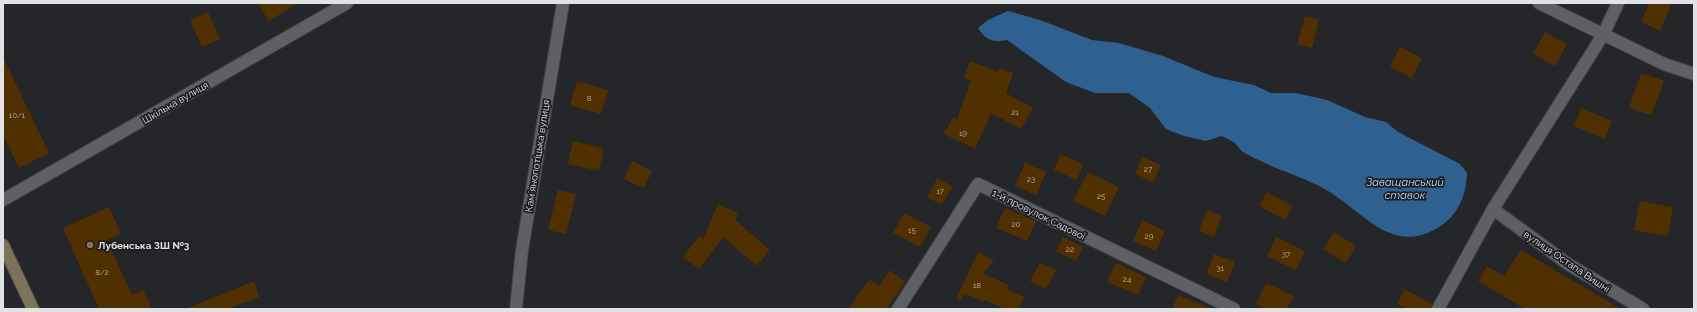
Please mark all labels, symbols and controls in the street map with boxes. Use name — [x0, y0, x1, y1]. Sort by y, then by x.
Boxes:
street label: Шкільна вулиця — [140, 79, 210, 126]
house number: 8 — [587, 93, 592, 103]
street label: Камʼянопотіцька вулиця — [523, 99, 552, 213]
house number: 21 — [1011, 107, 1019, 117]
house number: 10/1 — [9, 110, 26, 120]
house number: 19 — [959, 128, 967, 138]
house number: 27 — [1144, 164, 1153, 174]
house number: 23 — [1027, 174, 1035, 184]
water label: Заващанський ставок — [1366, 176, 1444, 202]
house number: 17 — [936, 186, 945, 196]
street label: 1-й провулок Садової — [990, 187, 1088, 242]
house number: 25 — [1097, 191, 1106, 201]
house number: 20 — [1011, 219, 1021, 229]
house number: 15 — [908, 225, 917, 235]
street label: вулиця Остапа Вишні — [1522, 229, 1612, 294]
house number: 29 — [1145, 231, 1154, 241]
marker: Лубенська ЗШ №3 — [85, 240, 95, 250]
place label: Лубенська ЗШ №3 — [98, 240, 190, 251]
house number: 22 — [1066, 244, 1074, 254]
house number: 37 — [1282, 249, 1291, 259]
house number: 31 — [1216, 263, 1224, 273]
house number: 8/2 — [95, 267, 109, 277]
house number: 24 — [1123, 274, 1132, 284]
house number: 18 — [973, 280, 981, 290]

